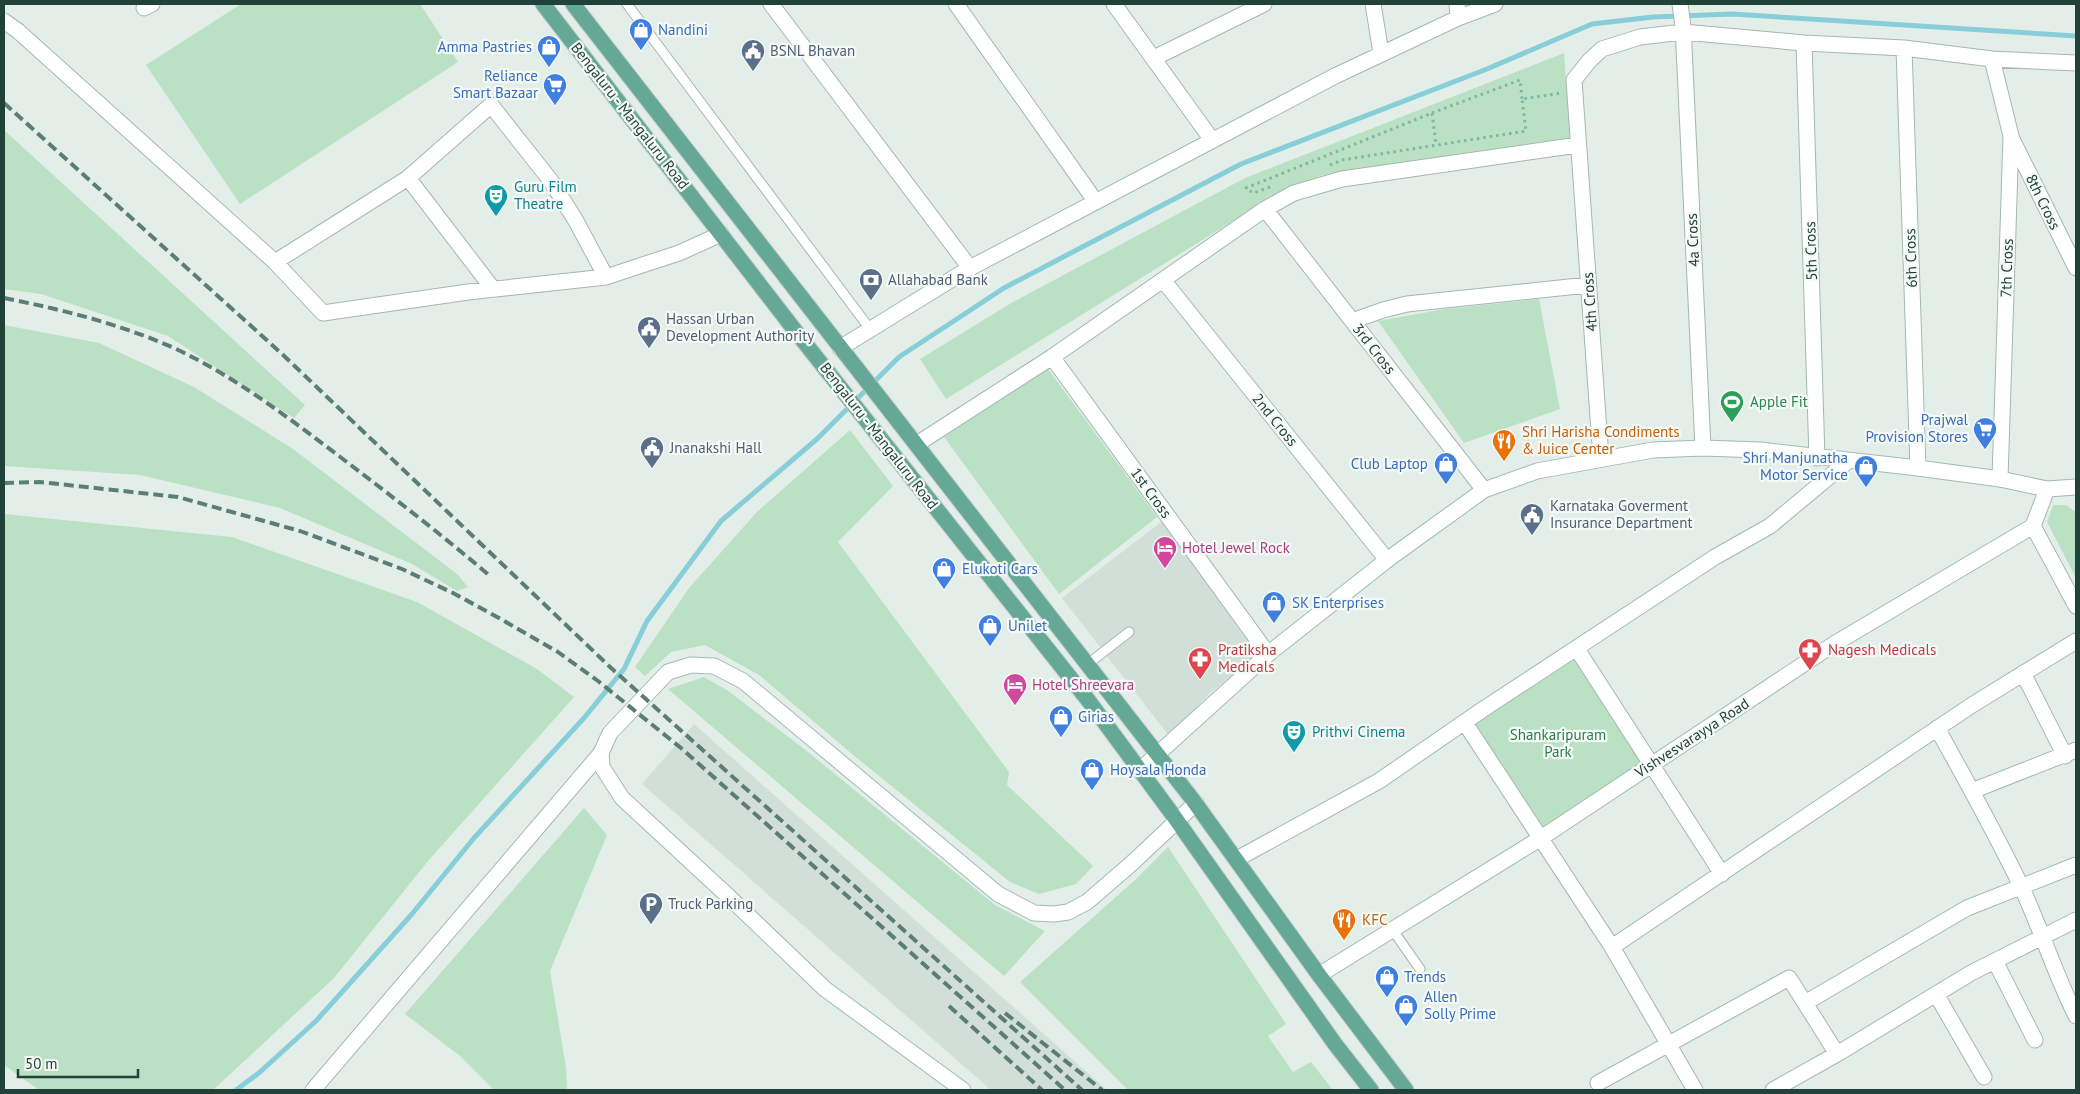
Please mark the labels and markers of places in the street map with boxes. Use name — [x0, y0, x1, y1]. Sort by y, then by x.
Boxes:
shop icon: Nandini — [628, 17, 654, 51]
place label: Nandini — [658, 20, 708, 39]
shop icon: Amma Pastries — [536, 34, 562, 68]
place label: Amma Pastries — [438, 37, 532, 56]
public building icon: BSNL Bhavan — [740, 38, 766, 72]
place label: BSNL Bhavan — [770, 41, 855, 60]
place label: Reliance Smart Bazaar — [453, 66, 538, 102]
supermarket icon: Reliance Smart Bazaar — [542, 72, 568, 106]
place label: Guru Film Theatre — [514, 177, 577, 213]
theatre icon: Guru Film Theatre — [483, 183, 509, 217]
bank icon: Allahabad Bank — [858, 267, 884, 301]
place label: Allahabad Bank — [888, 270, 989, 289]
place label: Hassan Urban Development Authority — [666, 309, 814, 345]
public building icon: Hassan Urban Development Authority — [636, 315, 662, 349]
sports icon: Apple Fit — [1719, 389, 1745, 423]
place label: Apple Fit — [1750, 392, 1808, 411]
place label: Prajwal Provision Stores — [1865, 410, 1969, 446]
supermarket icon: Prajwal Provision Stores — [1972, 416, 1998, 450]
place label: Shri Harisha Condiments & Juice Center — [1522, 422, 1680, 458]
restaurant icon: Shri Harisha Condiments & Juice Center — [1491, 428, 1517, 462]
public building icon: Jnanakshi Hall — [639, 435, 665, 469]
place label: Jnanakshi Hall — [669, 438, 762, 457]
place label: Shri Manjunatha Motor Service — [1743, 448, 1848, 484]
shop icon: Club Laptop — [1433, 451, 1459, 485]
place label: Club Laptop — [1351, 454, 1428, 473]
shop icon: Shri Manjunatha Motor Service — [1853, 454, 1879, 488]
place label: Karnataka Goverment Insurance Department — [1550, 496, 1692, 532]
public building icon: Karnataka Goverment Insurance Department — [1519, 502, 1545, 536]
hotel icon: Hotel Jewel Rock — [1152, 535, 1178, 569]
place label: Hotel Jewel Rock — [1182, 538, 1291, 557]
shop icon: Elukoti Cars — [931, 556, 957, 590]
place label: Elukoti Cars — [962, 559, 1038, 578]
shop icon: SK Enterprises — [1261, 590, 1287, 624]
place label: SK Enterprises — [1292, 593, 1384, 612]
shop icon: Unilet — [977, 613, 1003, 647]
place label: Unilet — [1008, 616, 1047, 635]
pharmacy icon: Nagesh Medicals — [1797, 637, 1823, 671]
place label: Pratiksha Medicals — [1218, 640, 1277, 676]
place label: Nagesh Medicals — [1828, 640, 1936, 659]
pharmacy icon: Pratiksha Medicals — [1187, 646, 1213, 680]
hotel icon: Hotel Shreevara — [1002, 672, 1028, 706]
place label: Hotel Shreevara — [1032, 675, 1134, 694]
shop icon: Girias — [1048, 704, 1074, 738]
place label: Girias — [1078, 707, 1114, 726]
theatre icon: Prithvi Cinema — [1281, 719, 1307, 753]
place label: Prithvi Cinema — [1312, 722, 1406, 741]
shop icon: Hoysala Honda — [1079, 757, 1105, 791]
place label: Hoysala Honda — [1110, 760, 1206, 779]
parking icon: Truck Parking — [638, 891, 664, 925]
place label: Truck Parking — [668, 894, 753, 913]
restaurant icon: KFC — [1331, 907, 1357, 941]
place label: KFC — [1362, 910, 1387, 929]
shop icon: Trends — [1374, 964, 1400, 998]
place label: Trends — [1404, 967, 1446, 986]
place label: Allen Solly Prime — [1424, 987, 1496, 1023]
shop icon: Allen Solly Prime — [1393, 993, 1419, 1027]

